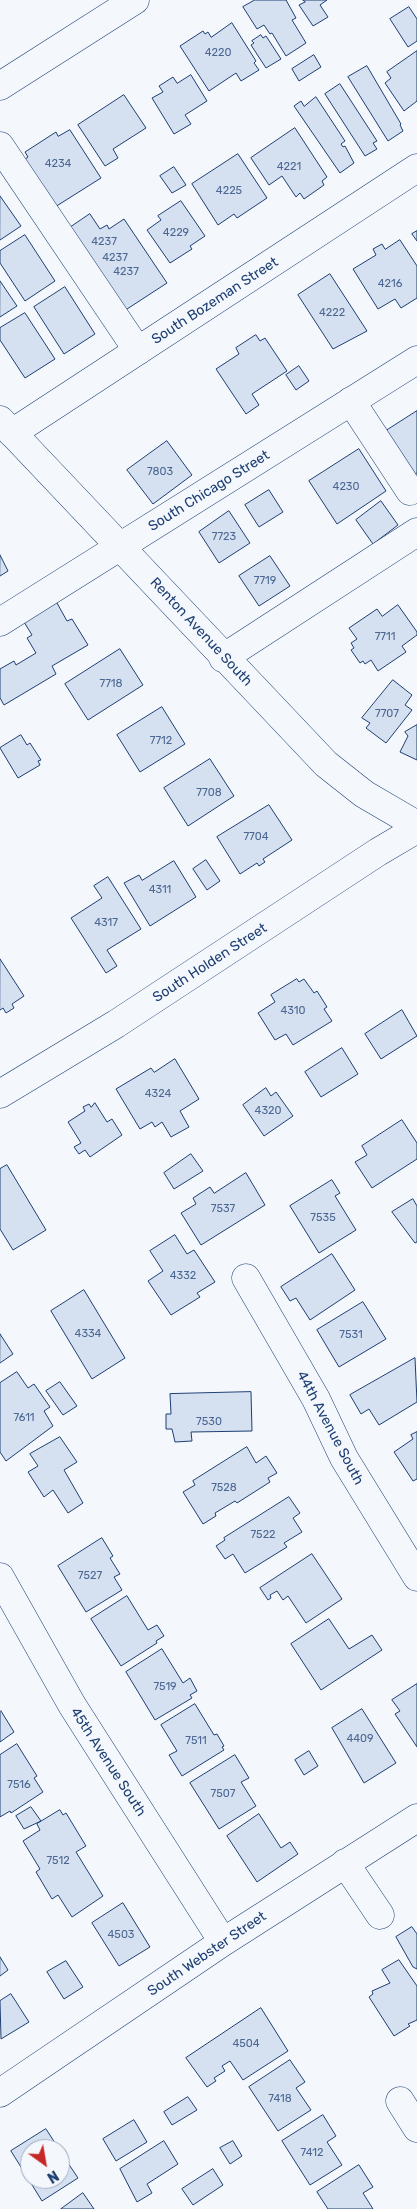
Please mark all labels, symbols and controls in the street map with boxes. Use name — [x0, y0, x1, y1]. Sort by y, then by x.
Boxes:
house number: 4220 — [205, 46, 231, 60]
house number: 4234 — [45, 157, 71, 171]
house number: 4221 — [277, 160, 301, 174]
house number: 4225 — [216, 184, 242, 198]
house number: 4229 — [163, 226, 189, 240]
house number: 4237 — [91, 235, 117, 249]
house number: 4237 — [102, 251, 128, 265]
street label: South Bozeman Street — [149, 254, 281, 348]
house number: 4237 — [113, 265, 139, 279]
house number: 4216 — [378, 277, 402, 291]
house number: 4222 — [319, 306, 345, 320]
street label: South Chicago Street — [145, 447, 273, 535]
house number: 7803 — [147, 465, 173, 479]
house number: 4230 — [333, 480, 359, 494]
house number: 7723 — [212, 530, 236, 544]
street label: Renton Avenue South — [146, 574, 256, 690]
house number: 7719 — [254, 574, 276, 588]
house number: 7711 — [375, 630, 395, 644]
house number: 7718 — [100, 677, 122, 691]
house number: 7707 — [375, 707, 399, 721]
house number: 7712 — [150, 734, 172, 748]
house number: 7708 — [196, 786, 222, 800]
house number: 7704 — [243, 830, 269, 844]
house number: 4311 — [149, 883, 171, 897]
house number: 4317 — [94, 916, 118, 930]
street label: South Holden Street — [150, 920, 270, 1006]
house number: 4310 — [281, 1004, 305, 1018]
house number: 4324 — [145, 1087, 171, 1101]
house number: 4320 — [255, 1104, 281, 1118]
house number: 7537 — [211, 1202, 235, 1216]
house number: 7535 — [310, 1211, 336, 1225]
house number: 4332 — [170, 1269, 196, 1283]
house number: 4334 — [75, 1327, 101, 1341]
house number: 7531 — [339, 1328, 363, 1342]
street label: 44th Avenue South — [293, 1368, 367, 1488]
house number: 7611 — [13, 1411, 35, 1425]
house number: 7530 — [196, 1415, 222, 1429]
house number: 7528 — [211, 1481, 237, 1495]
house number: 7522 — [250, 1528, 276, 1542]
house number: 7527 — [78, 1569, 102, 1583]
house number: 7519 — [153, 1680, 177, 1694]
street label: 45th Avenue South — [67, 1705, 149, 1819]
house number: 4409 — [346, 1732, 374, 1746]
house number: 7511 — [185, 1734, 207, 1748]
house number: 7516 — [7, 1778, 31, 1792]
house number: 7507 — [211, 1787, 235, 1801]
house number: 7512 — [46, 1854, 70, 1868]
street label: South Webster Street — [145, 1908, 269, 2000]
house number: 4503 — [108, 1928, 134, 1942]
house number: 4504 — [232, 2037, 260, 2051]
house number: 7418 — [268, 2092, 292, 2106]
north arrow — [20, 2139, 70, 2189]
house number: 7412 — [300, 2146, 324, 2160]
text: N — [44, 2166, 61, 2186]

